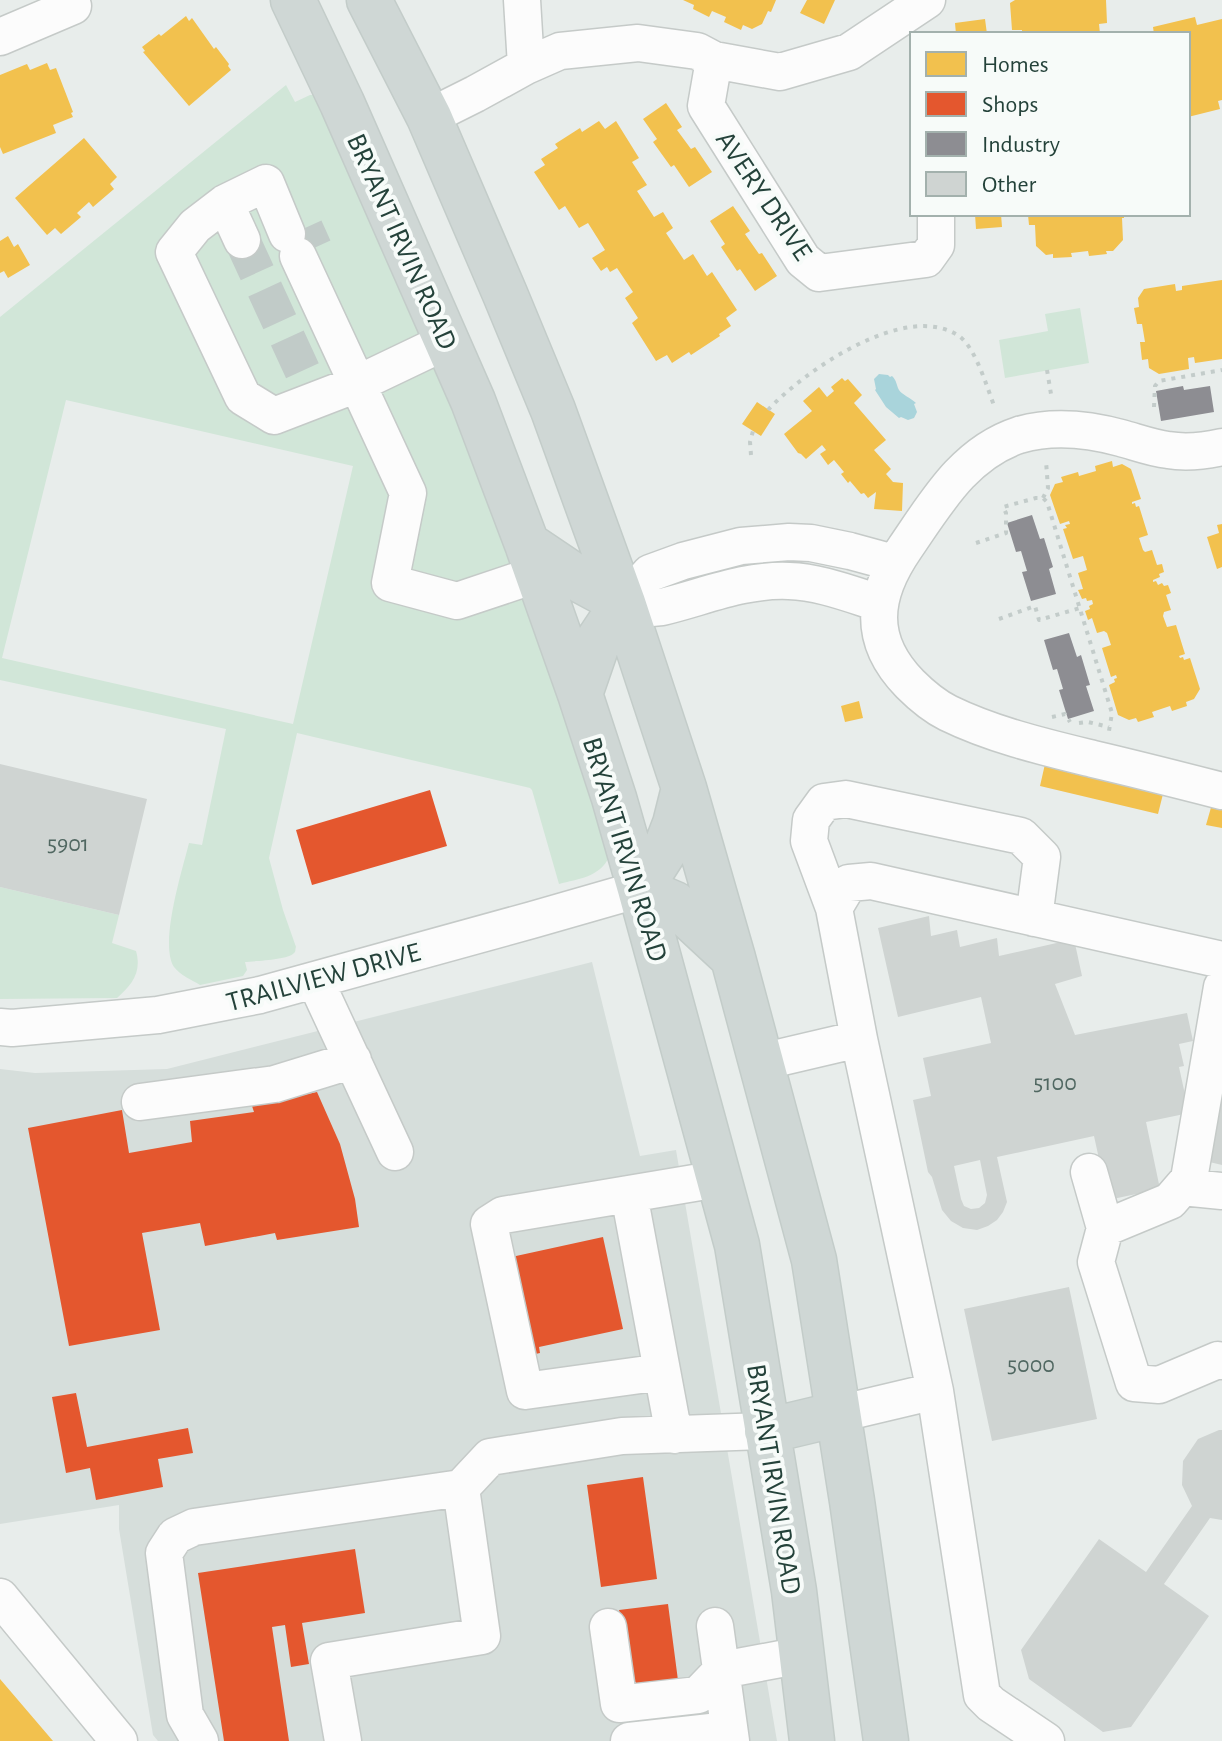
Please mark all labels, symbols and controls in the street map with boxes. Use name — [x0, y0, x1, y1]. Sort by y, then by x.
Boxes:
legend — [910, 32, 1190, 216]
text: Homes — [982, 53, 1049, 77]
text: Shops — [982, 93, 1038, 117]
street label: AVERY DRIVE — [710, 127, 817, 266]
street label: BRYANT IRVIN ROAD — [341, 130, 461, 354]
text: Industry — [982, 133, 1060, 157]
text: Other — [982, 173, 1036, 197]
street label: BRYANT IRVIN ROAD — [577, 734, 672, 965]
house number: 5901 — [47, 832, 89, 856]
street label: TRAILVIEW DRIVE — [224, 939, 424, 1017]
house number: 5100 — [1033, 1071, 1077, 1095]
house number: 5000 — [1007, 1353, 1055, 1377]
street label: BRYANT IRVIN ROAD — [741, 1362, 805, 1596]

